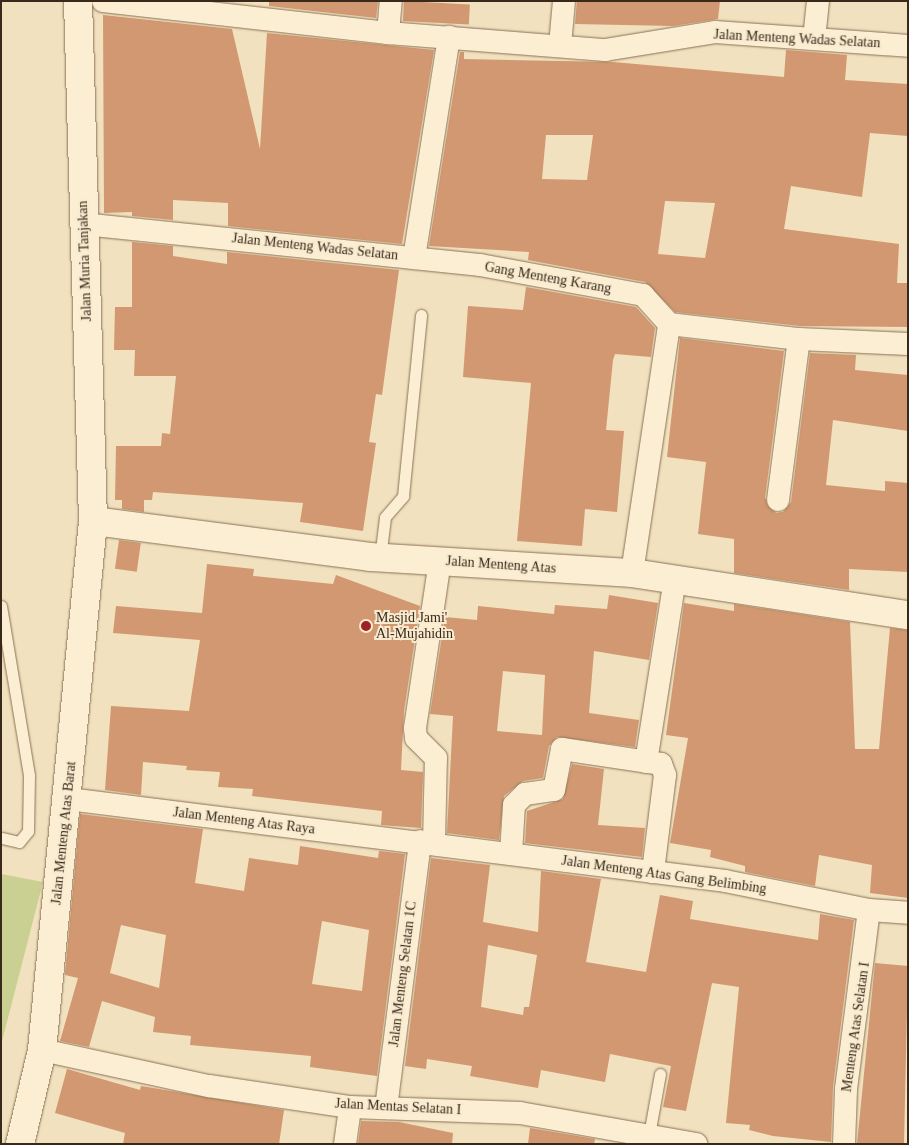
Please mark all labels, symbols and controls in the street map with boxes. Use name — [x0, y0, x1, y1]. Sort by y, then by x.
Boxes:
street label: Jalan Menteng Wadas Selatan — [713, 26, 881, 52]
street label: Jalan Muria Tanjakan — [74, 200, 96, 322]
street label: Jalan Menteng Wadas Selatan — [231, 230, 399, 264]
street label: Gang Menteng Karang — [483, 259, 613, 297]
street label: Jalan Menteng Atas — [445, 553, 557, 577]
place label: Masjid Jami' Al-Mujahidin — [376, 610, 453, 642]
marker: Masjid Jami' Al-Mujahidin — [360, 620, 372, 632]
street label: Jalan Menteng Atas Barat — [48, 760, 80, 906]
street label: Jalan Menteng Atas Raya — [172, 804, 316, 838]
street label: Jalan Menteng Atas Gang Belimbing — [560, 852, 768, 898]
street label: Jalan Menteng Selatan 1C — [386, 900, 420, 1048]
street label: Menteng Atas Selatan I — [839, 961, 873, 1093]
street label: Jalan Mentas Selatan I — [334, 1095, 462, 1119]

